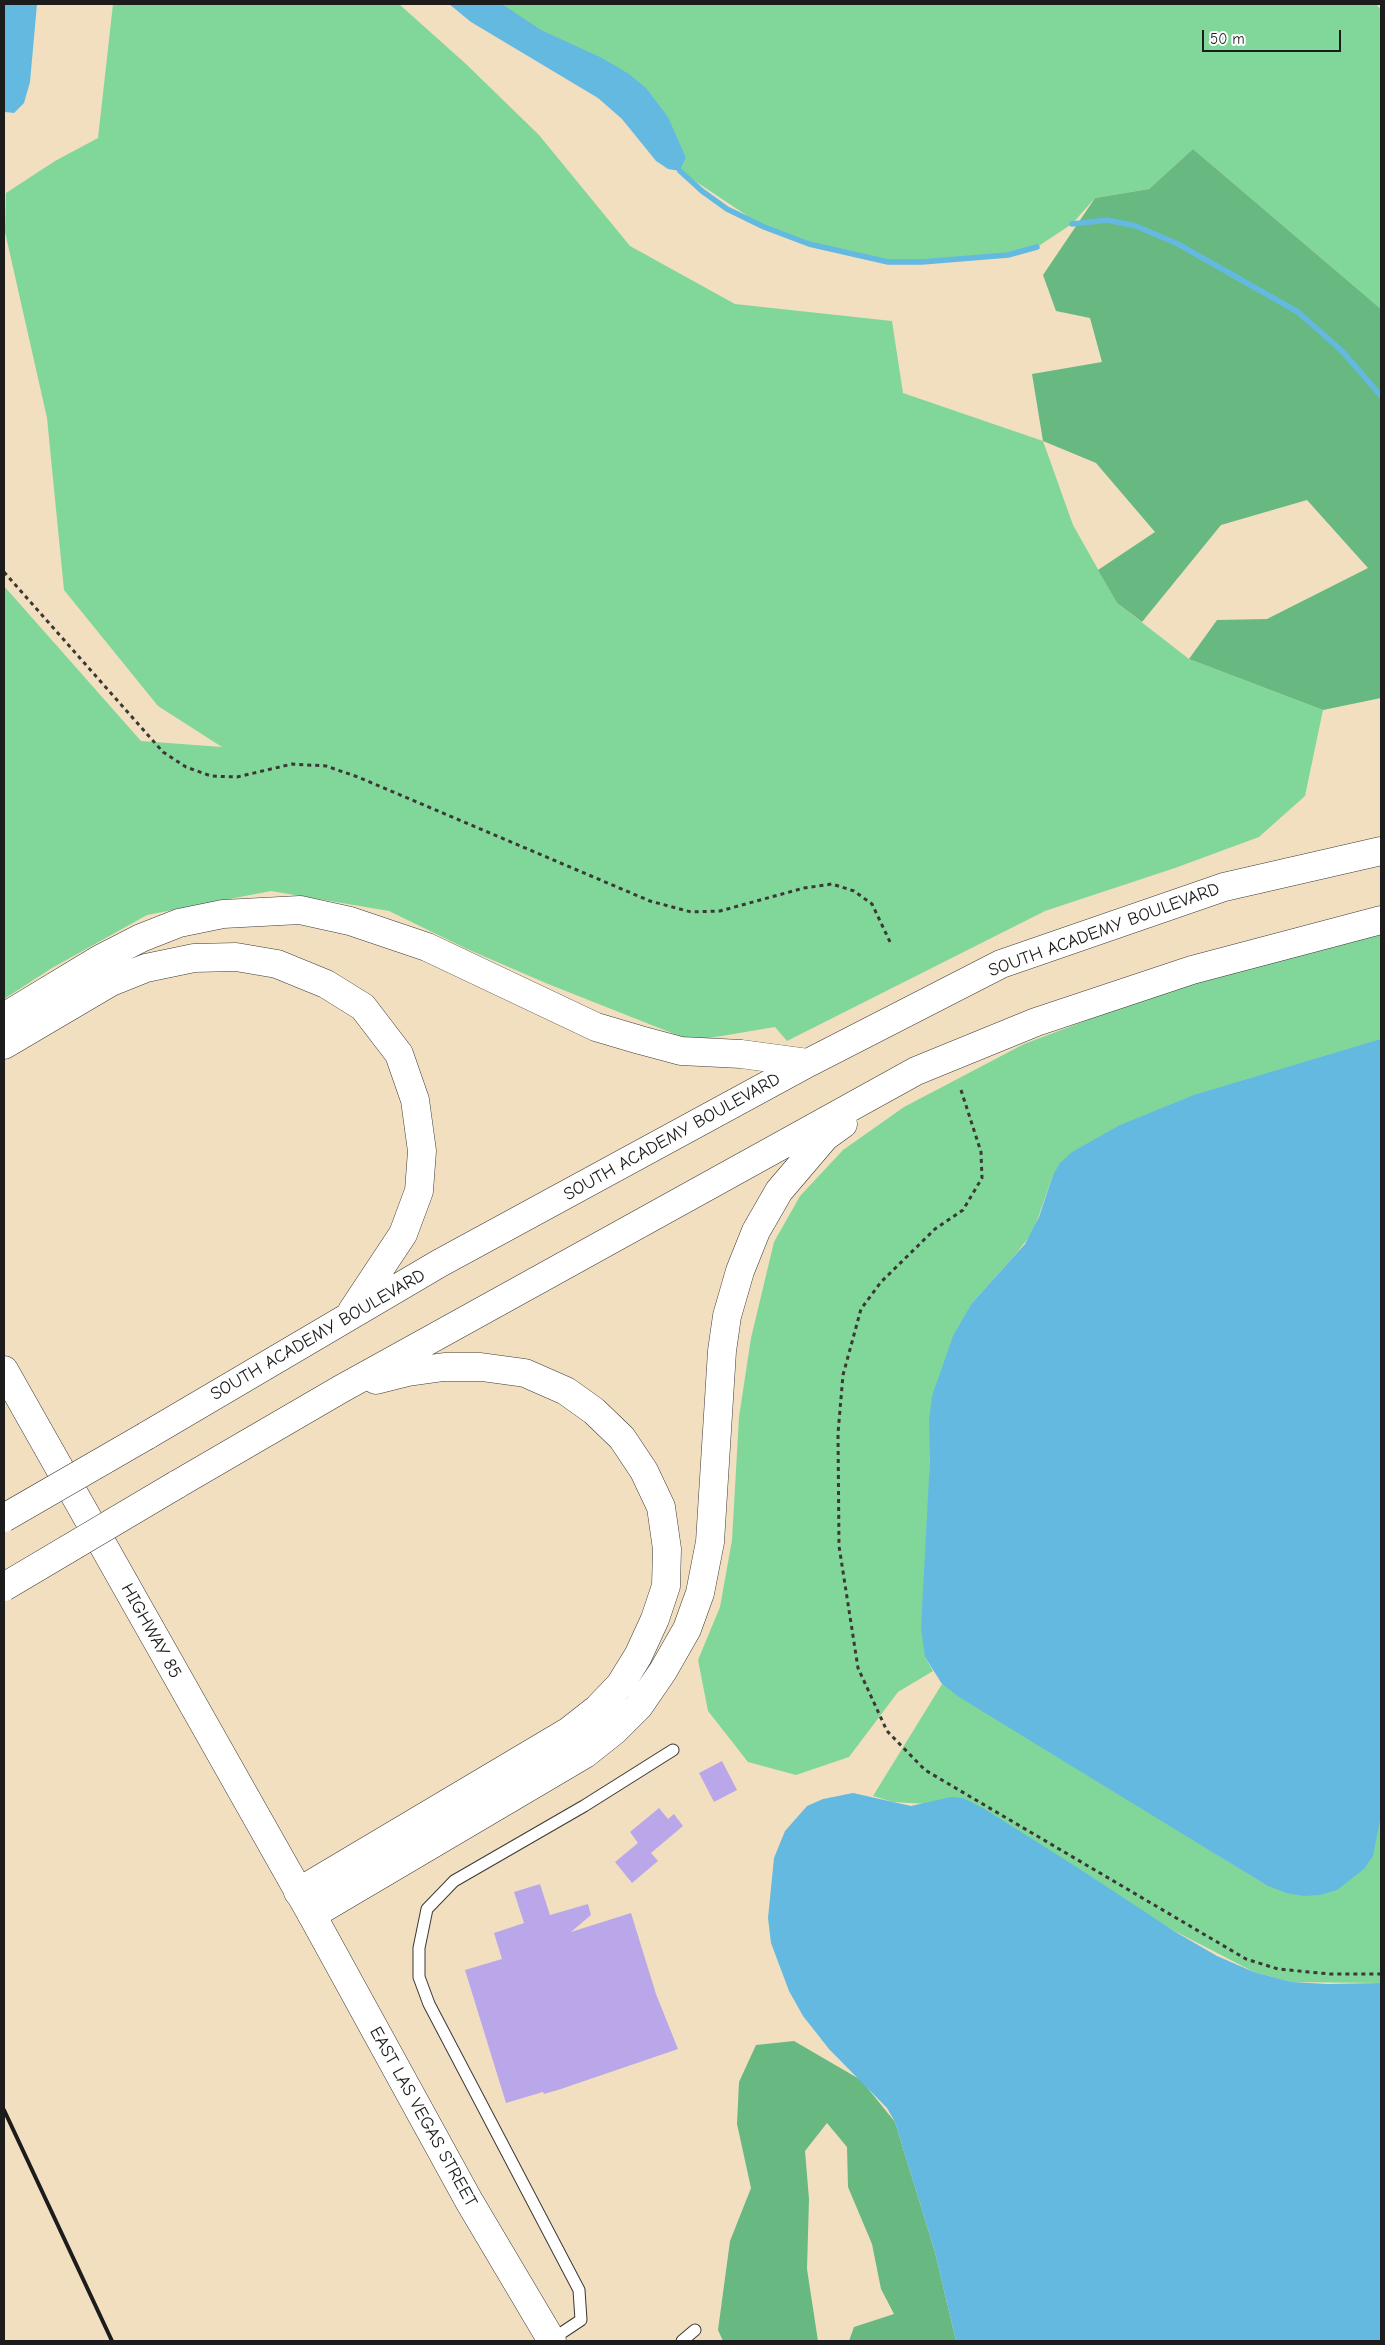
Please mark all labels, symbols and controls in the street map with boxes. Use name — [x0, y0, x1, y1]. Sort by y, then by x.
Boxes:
scale bar — [1205, 20, 1344, 52]
text: 50 m — [1210, 30, 1245, 48]
street label: SOUTH ACADEMY BOULEVARD — [986, 878, 1222, 982]
street label: SOUTH ACADEMY BOULEVARD — [560, 1068, 784, 1206]
street label: SOUTH ACADEMY BOULEVARD — [207, 1265, 429, 1405]
street label: HIGHWAY 85 — [116, 1580, 186, 1682]
street label: EAST LAS VEGAS STREET — [364, 2023, 482, 2211]

